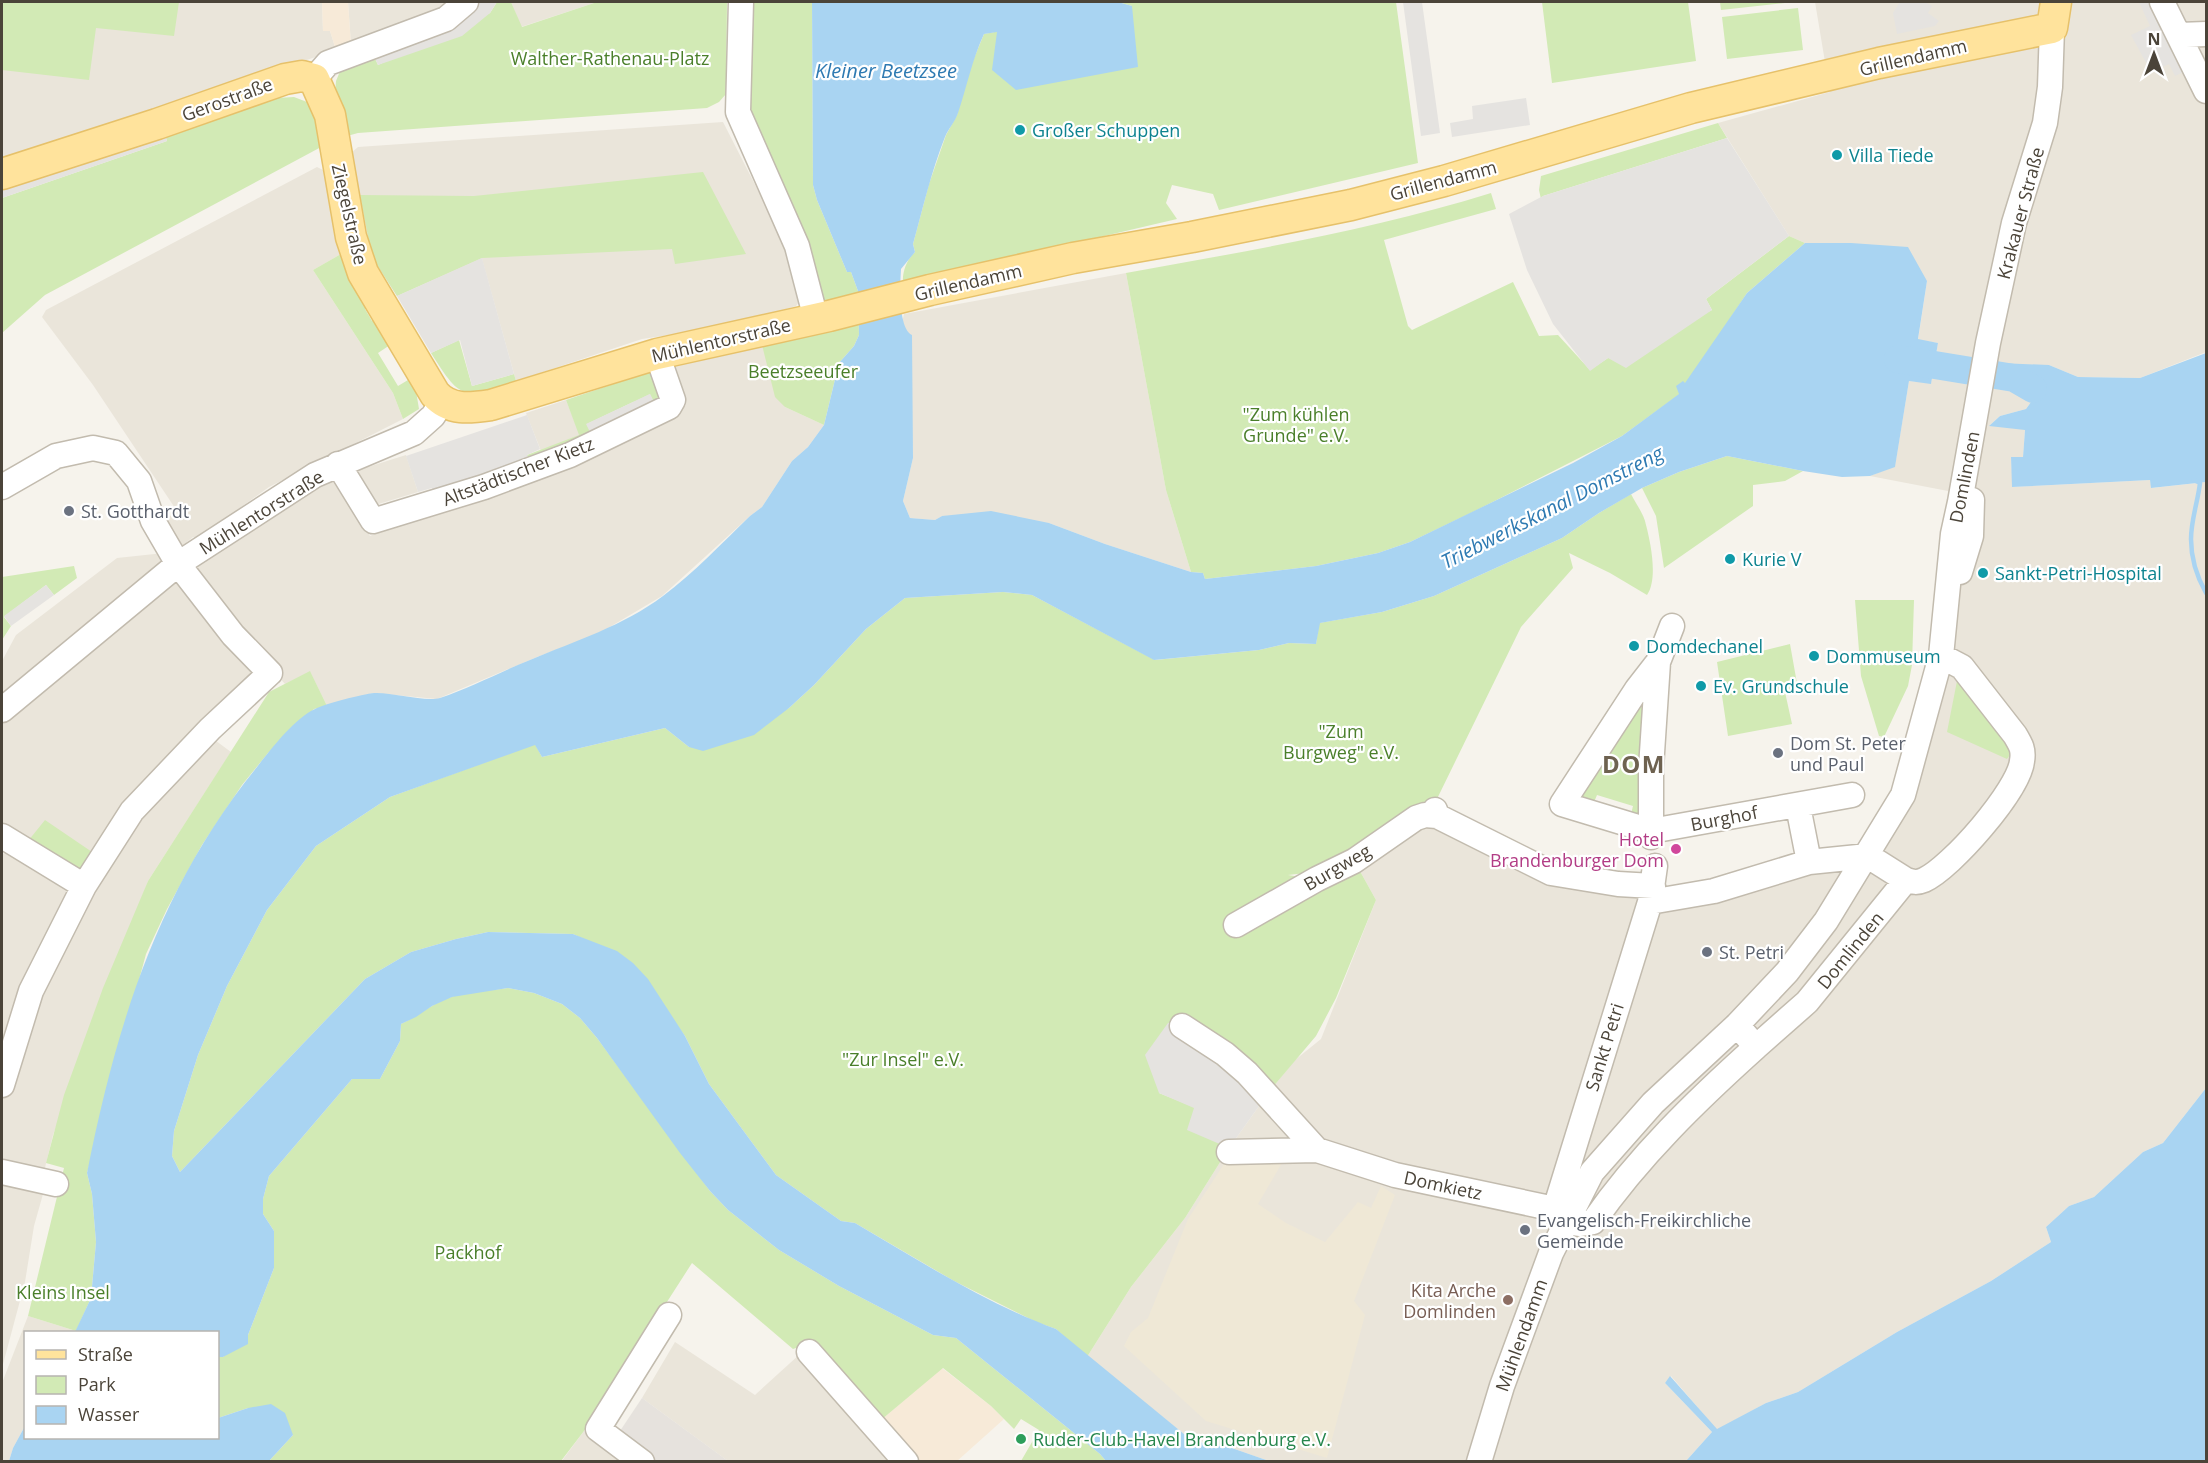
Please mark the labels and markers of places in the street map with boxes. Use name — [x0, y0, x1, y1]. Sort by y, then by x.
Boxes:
place label: Großer Schuppen — [1032, 118, 1180, 142]
marker: Großer Schuppen — [1013, 123, 1027, 137]
place label: Villa Tiede — [1849, 143, 1934, 167]
marker: Villa Tiede — [1830, 148, 1844, 162]
place label: St. Gotthardt — [81, 499, 189, 523]
marker: St. Gotthardt — [62, 504, 76, 518]
place label: Kurie V — [1742, 547, 1802, 571]
marker: Kurie V — [1723, 552, 1737, 566]
place label: Sankt-Petri-Hospital — [1995, 561, 2162, 585]
marker: Sankt-Petri-Hospital — [1976, 566, 1990, 580]
place label: Domdechanel — [1646, 634, 1763, 658]
marker: Domdechanel — [1627, 639, 1641, 653]
place label: Dommuseum — [1826, 644, 1941, 668]
marker: Dommuseum — [1807, 649, 1821, 663]
place label: Ev. Grundschule — [1713, 674, 1849, 698]
marker: Ev. Grundschule — [1694, 679, 1708, 693]
place label: Dom St. Peter und Paul — [1790, 731, 1906, 776]
marker: Dom St. Peter und Paul — [1771, 746, 1785, 760]
place label: Hotel Brandenburger Dom — [1490, 827, 1664, 872]
marker: Hotel Brandenburger Dom — [1669, 842, 1683, 856]
place label: St. Petri — [1719, 940, 1784, 964]
marker: St. Petri — [1700, 945, 1714, 959]
place label: Evangelisch-Freikirchliche Gemeinde — [1537, 1208, 1751, 1253]
marker: Evangelisch-Freikirchliche Gemeinde — [1518, 1223, 1532, 1237]
place label: Kita Arche Domlinden — [1403, 1278, 1496, 1323]
marker: Kita Arche Domlinden — [1501, 1293, 1515, 1307]
place label: Ruder-Club-Havel Brandenburg e.V. — [1033, 1427, 1331, 1451]
marker: Ruder-Club-Havel Brandenburg e.V. — [1014, 1432, 1028, 1446]

